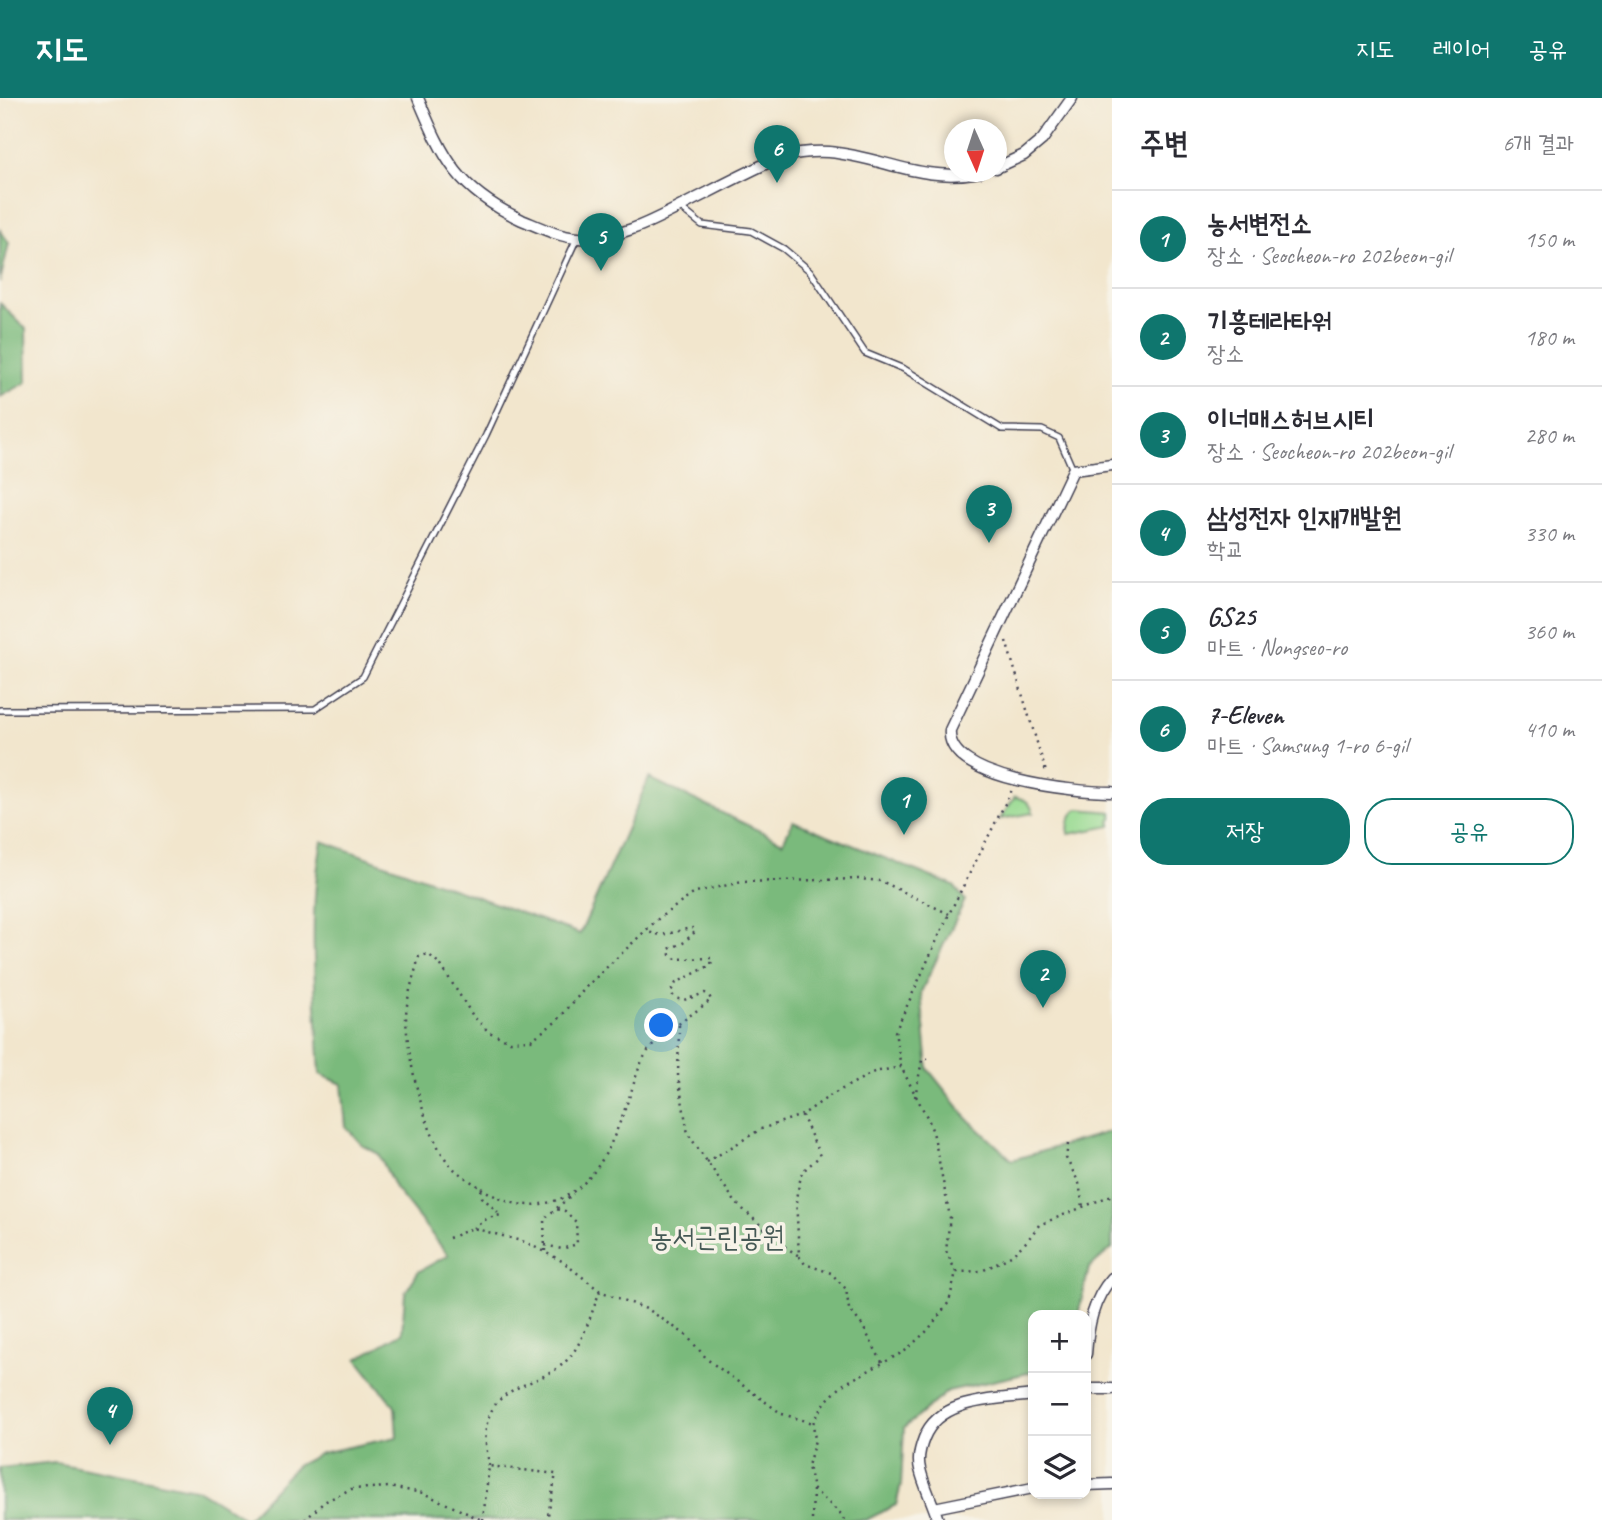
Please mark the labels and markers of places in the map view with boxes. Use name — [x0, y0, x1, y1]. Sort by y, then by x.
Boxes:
pin: 6 — [754, 125, 800, 183]
pin: 5 — [578, 213, 624, 271]
pin: 3 — [966, 485, 1012, 543]
pin: 1 — [881, 777, 927, 835]
pin: 2 — [1020, 950, 1066, 1008]
pin: 4 — [87, 1387, 133, 1445]

